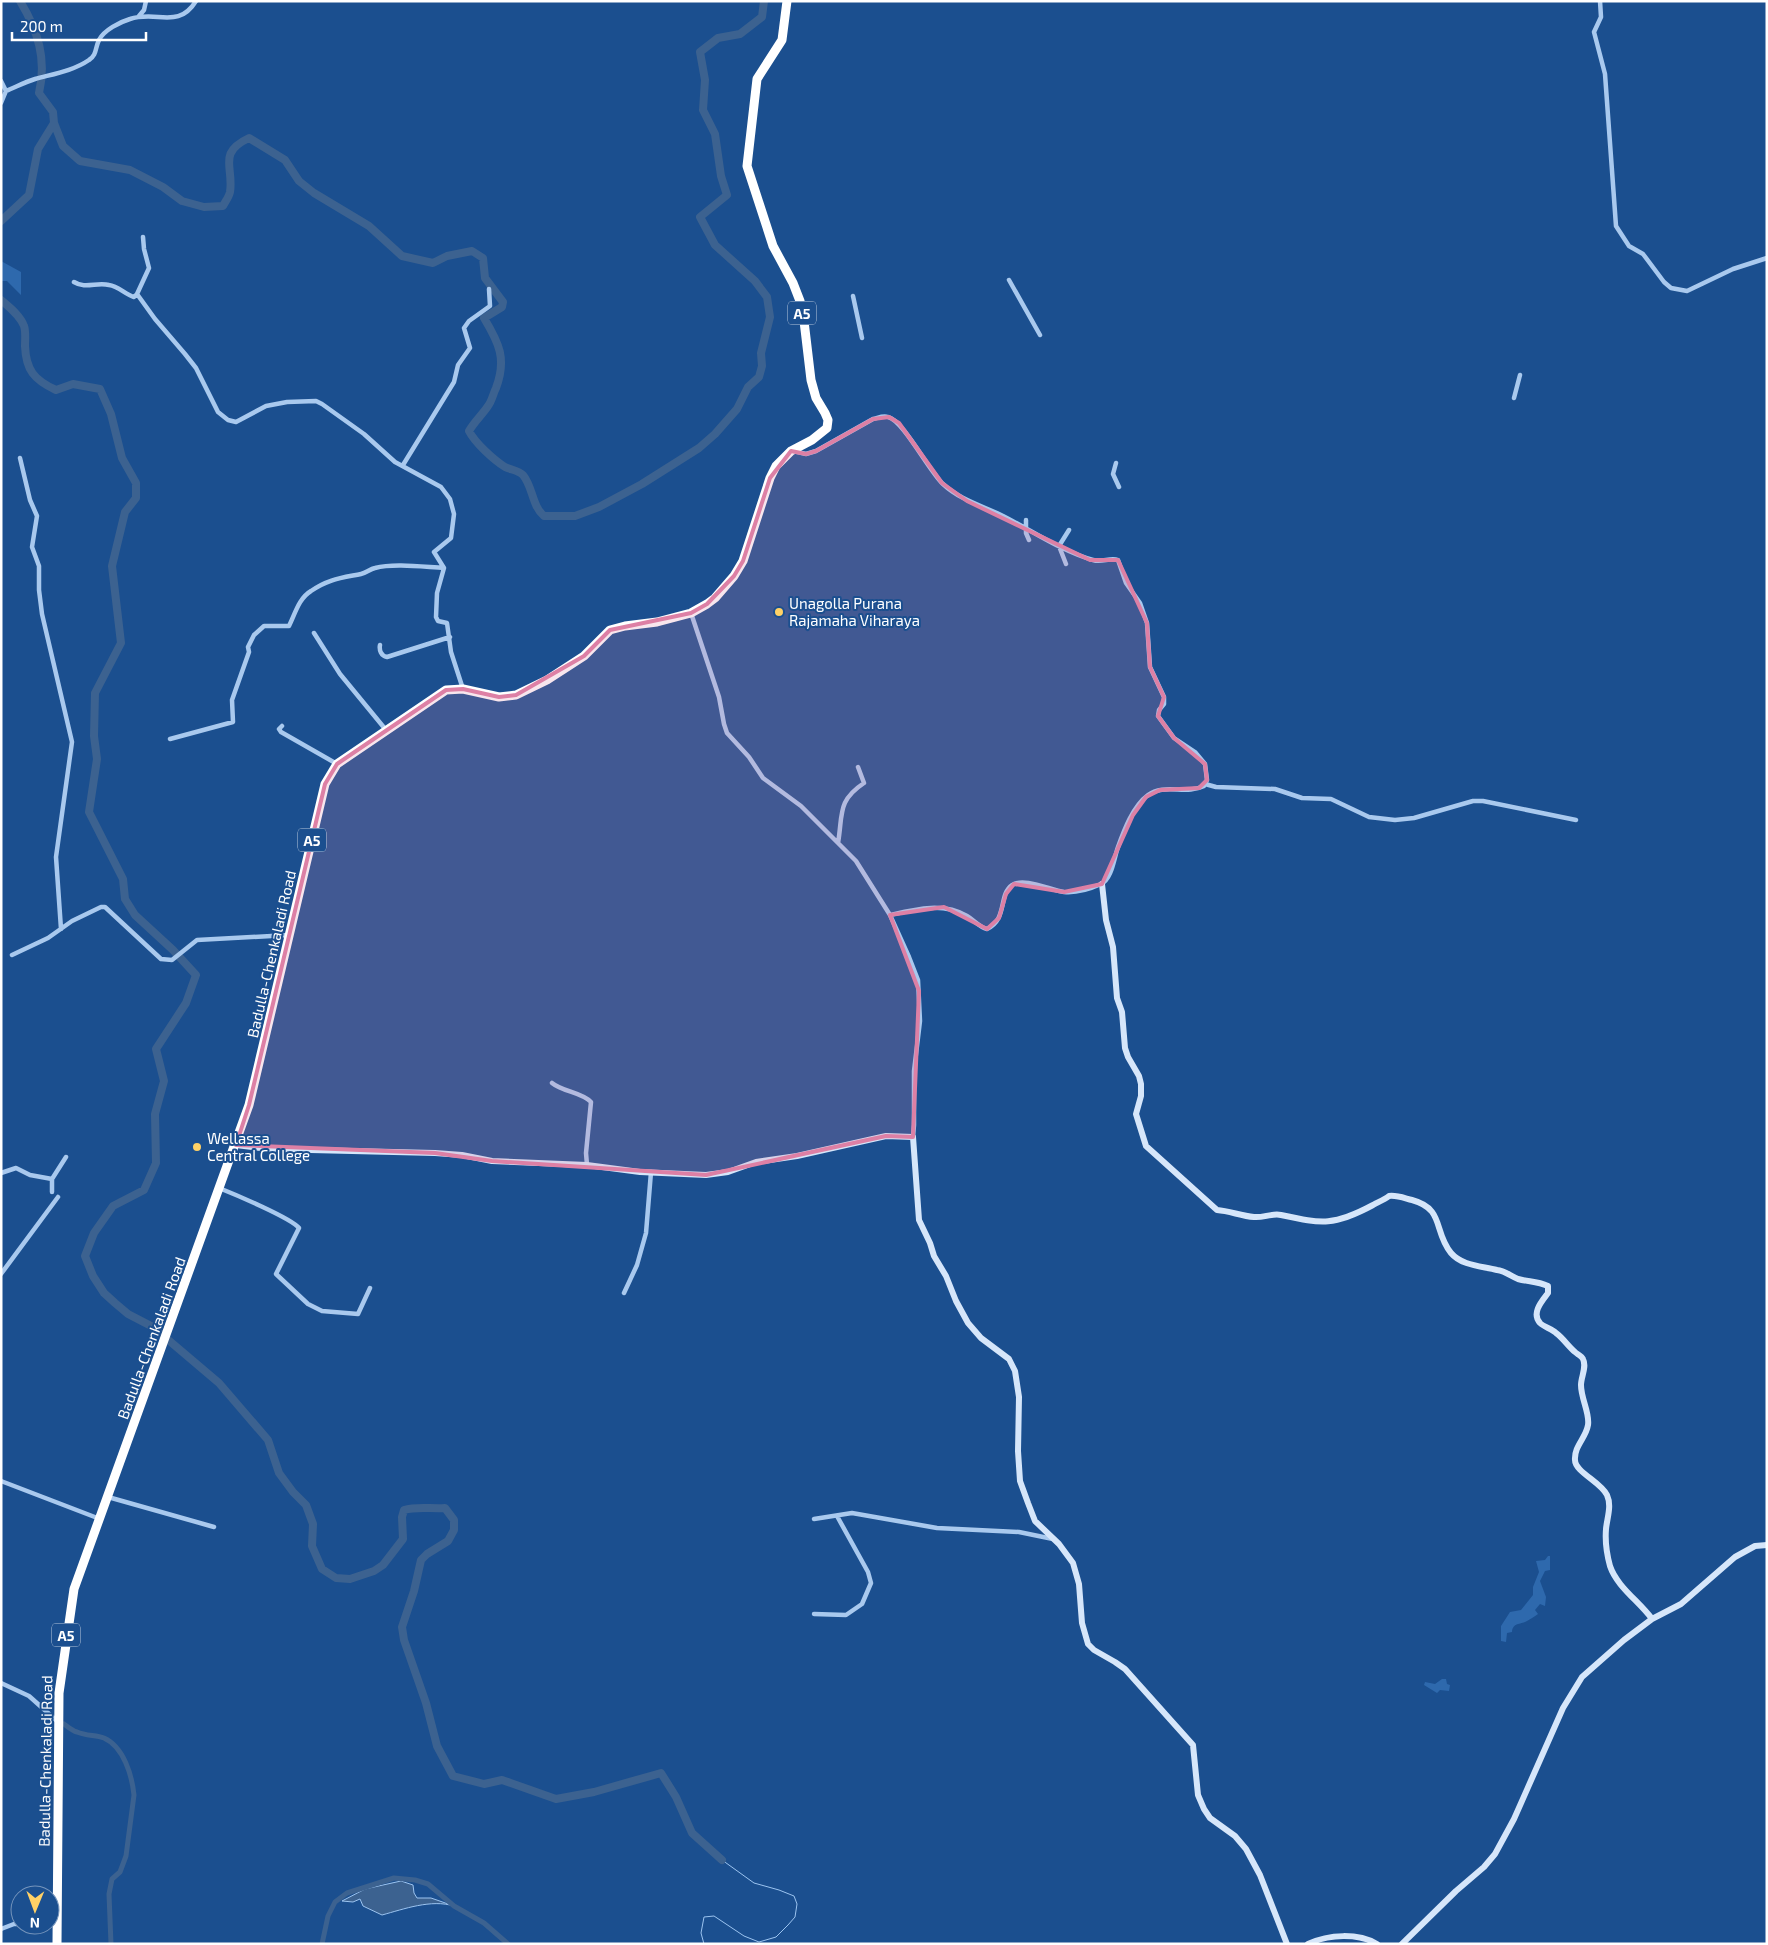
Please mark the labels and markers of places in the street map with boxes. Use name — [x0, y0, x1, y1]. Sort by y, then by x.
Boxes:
place label: Unagolla Purana Rajamaha Viharaya — [789, 594, 920, 630]
marker: Unagolla Purana Rajamaha Viharaya — [773, 606, 785, 618]
place label: Wellassa Central College — [207, 1129, 310, 1164]
marker: Wellassa Central College — [191, 1141, 203, 1153]

